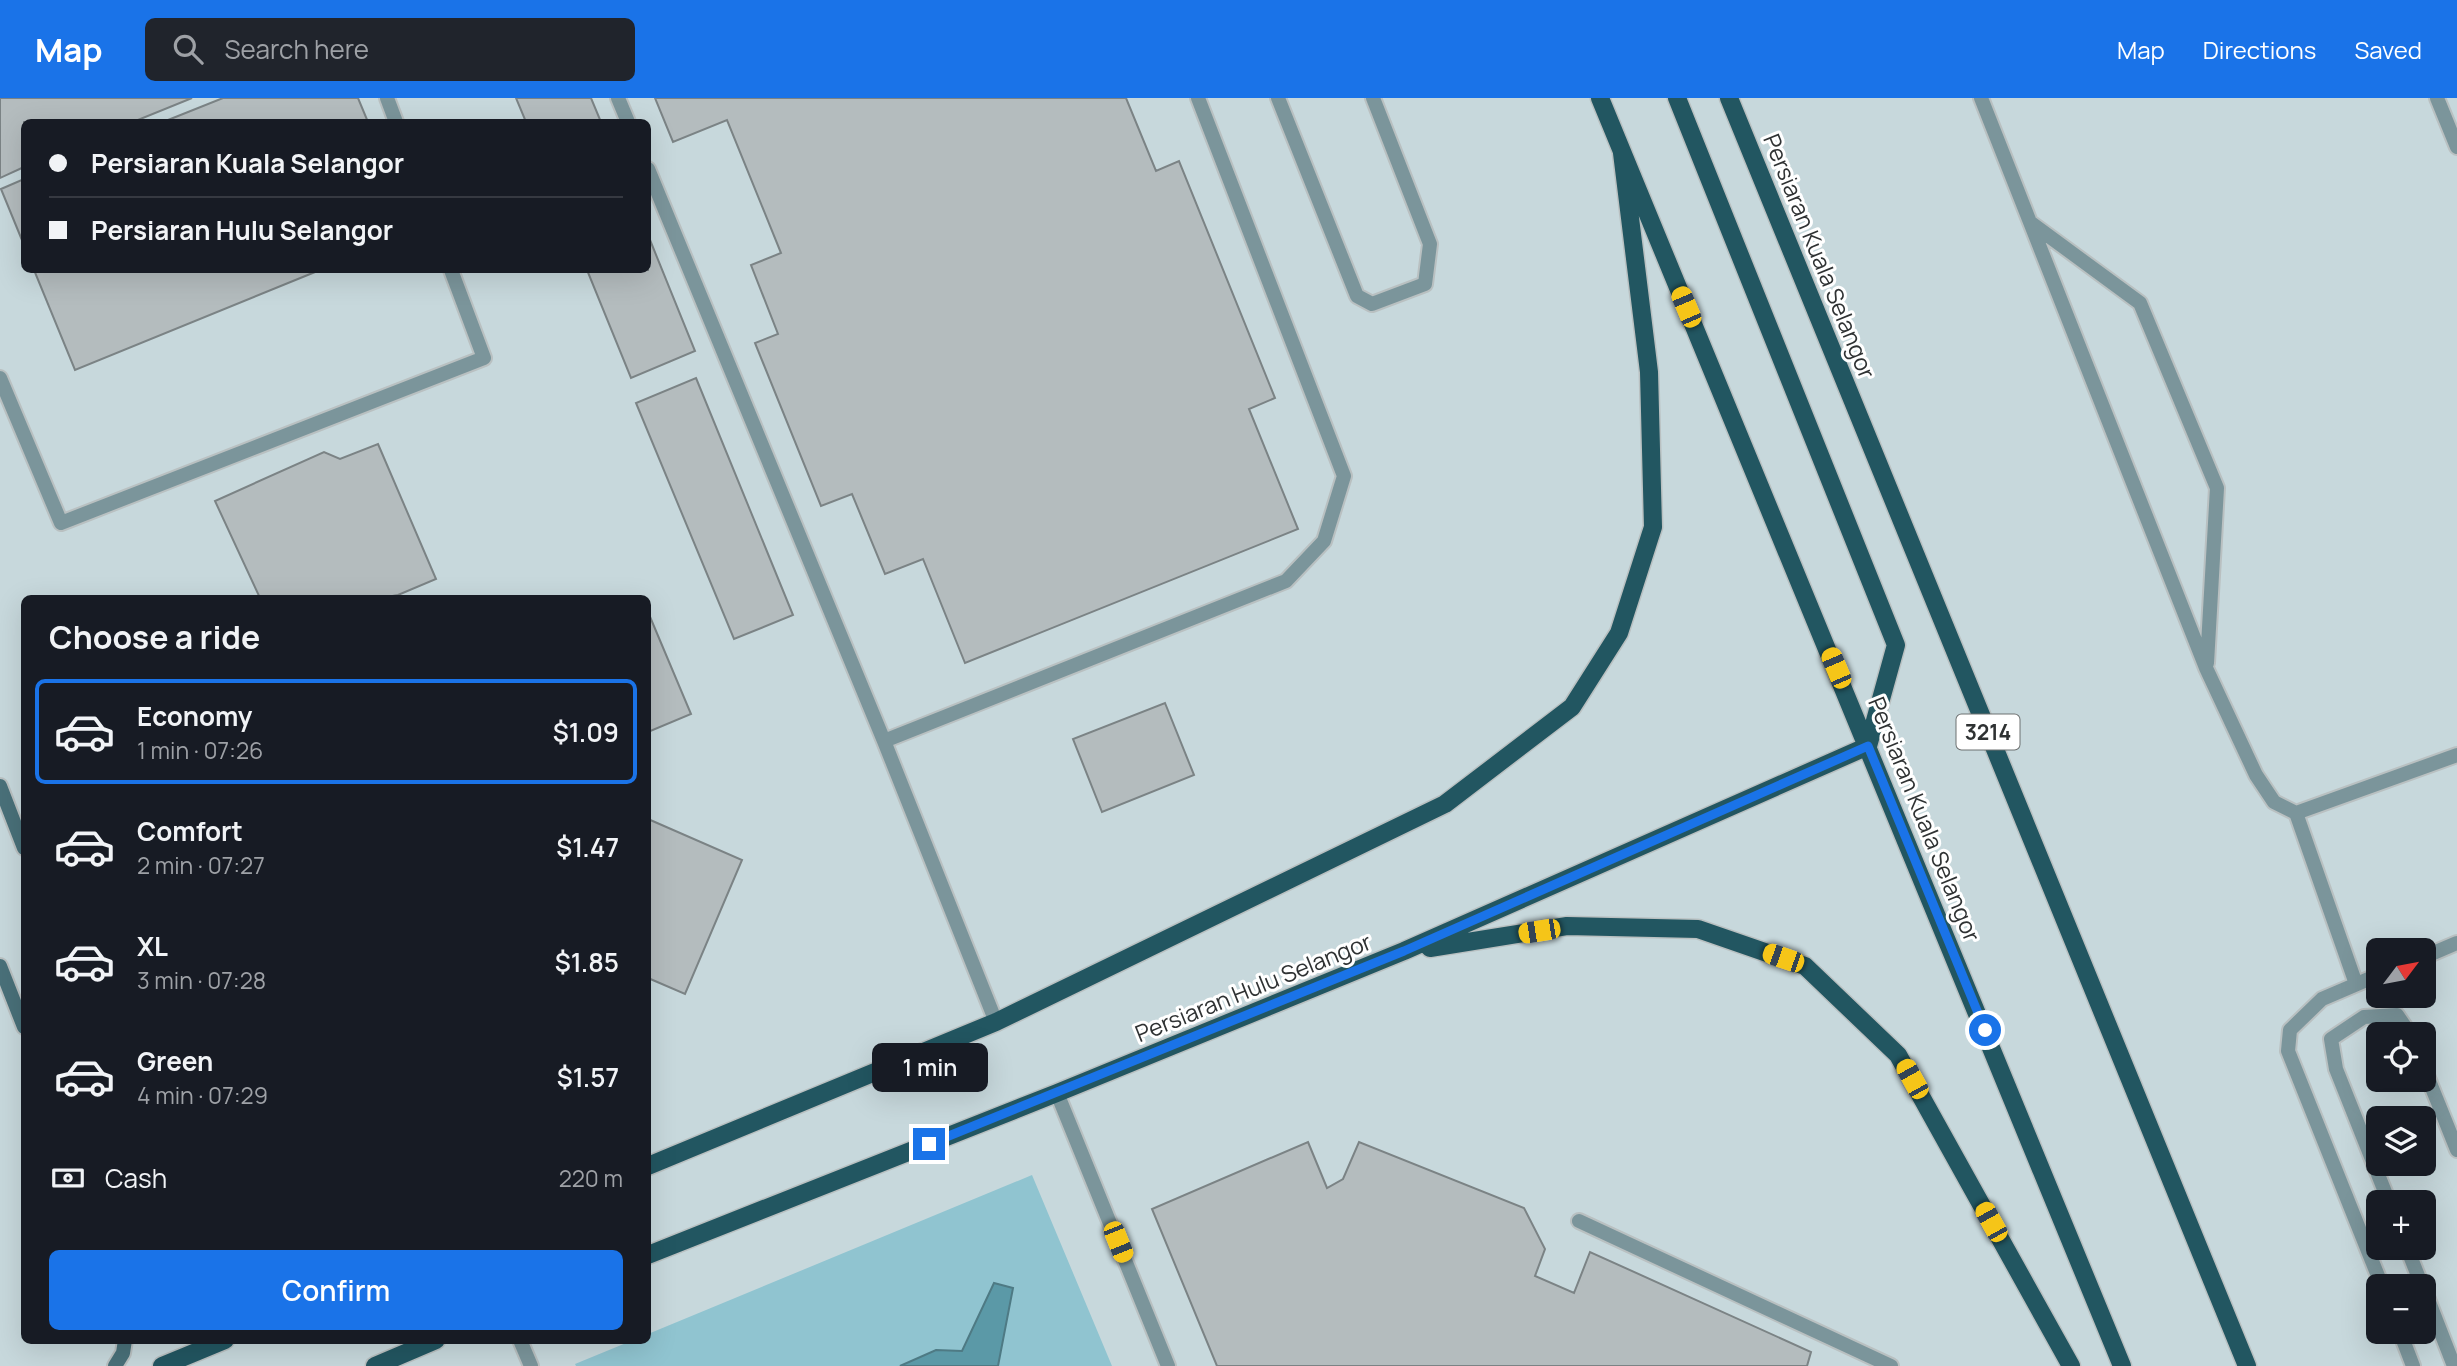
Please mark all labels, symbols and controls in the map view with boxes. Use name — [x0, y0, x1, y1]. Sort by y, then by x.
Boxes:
search box — [145, 18, 635, 81]
text: Map — [35, 27, 103, 72]
icon: search — [169, 30, 207, 68]
text: Search here — [225, 31, 369, 67]
text: Map — [2117, 33, 2165, 66]
text: Directions — [2203, 33, 2316, 66]
text: Saved — [2354, 33, 2422, 66]
street label: Persiaran Kuala Selangor — [1756, 129, 1884, 383]
text: Persiaran Kuala Selangor — [91, 145, 404, 181]
text: Persiaran Hulu Selangor — [91, 212, 393, 248]
car — [1669, 284, 1704, 330]
text: Choose a ride — [49, 615, 260, 659]
car — [1819, 645, 1854, 691]
street label: Persiaran Kuala Selangor — [1861, 692, 1989, 946]
text: Economy — [137, 698, 252, 734]
icon: car — [53, 700, 116, 763]
text: $1.09 — [553, 714, 619, 750]
road number: 3214 — [1956, 714, 2020, 750]
text: 1 min · 07:26 — [137, 734, 263, 766]
text: Comfort — [137, 813, 243, 849]
icon: car — [53, 815, 116, 878]
text: $1.47 — [556, 829, 619, 865]
text: 2 min · 07:27 — [137, 849, 265, 881]
car — [1517, 917, 1562, 945]
street label: Persiaran Hulu Selangor — [1130, 925, 1376, 1049]
text: XL — [137, 928, 168, 964]
icon: car — [53, 930, 116, 993]
north arrow — [2366, 938, 2436, 1008]
map controls — [2366, 938, 2436, 1344]
car — [1760, 941, 1807, 975]
text: $1.85 — [555, 944, 619, 980]
text: 3 min · 07:28 — [137, 964, 266, 996]
route start — [1969, 1014, 2001, 1046]
button: locate — [2366, 1022, 2436, 1092]
callout: 1 min — [871, 1042, 987, 1091]
text: Green — [137, 1043, 213, 1079]
icon: car — [53, 1045, 116, 1108]
text: 1 min — [903, 1051, 957, 1083]
car — [1893, 1056, 1932, 1102]
text: $1.57 — [557, 1059, 619, 1095]
text: 4 min · 07:29 — [137, 1079, 268, 1111]
button: layers — [2366, 1106, 2436, 1176]
route end — [913, 1128, 945, 1160]
icon: cash — [49, 1159, 87, 1197]
text: Cash — [105, 1160, 167, 1196]
text: 220 m — [559, 1162, 623, 1194]
button: + — [2366, 1190, 2436, 1260]
car — [1972, 1199, 2011, 1245]
car — [1101, 1219, 1136, 1265]
button: Confirm — [49, 1250, 623, 1330]
button: − — [2366, 1274, 2436, 1344]

